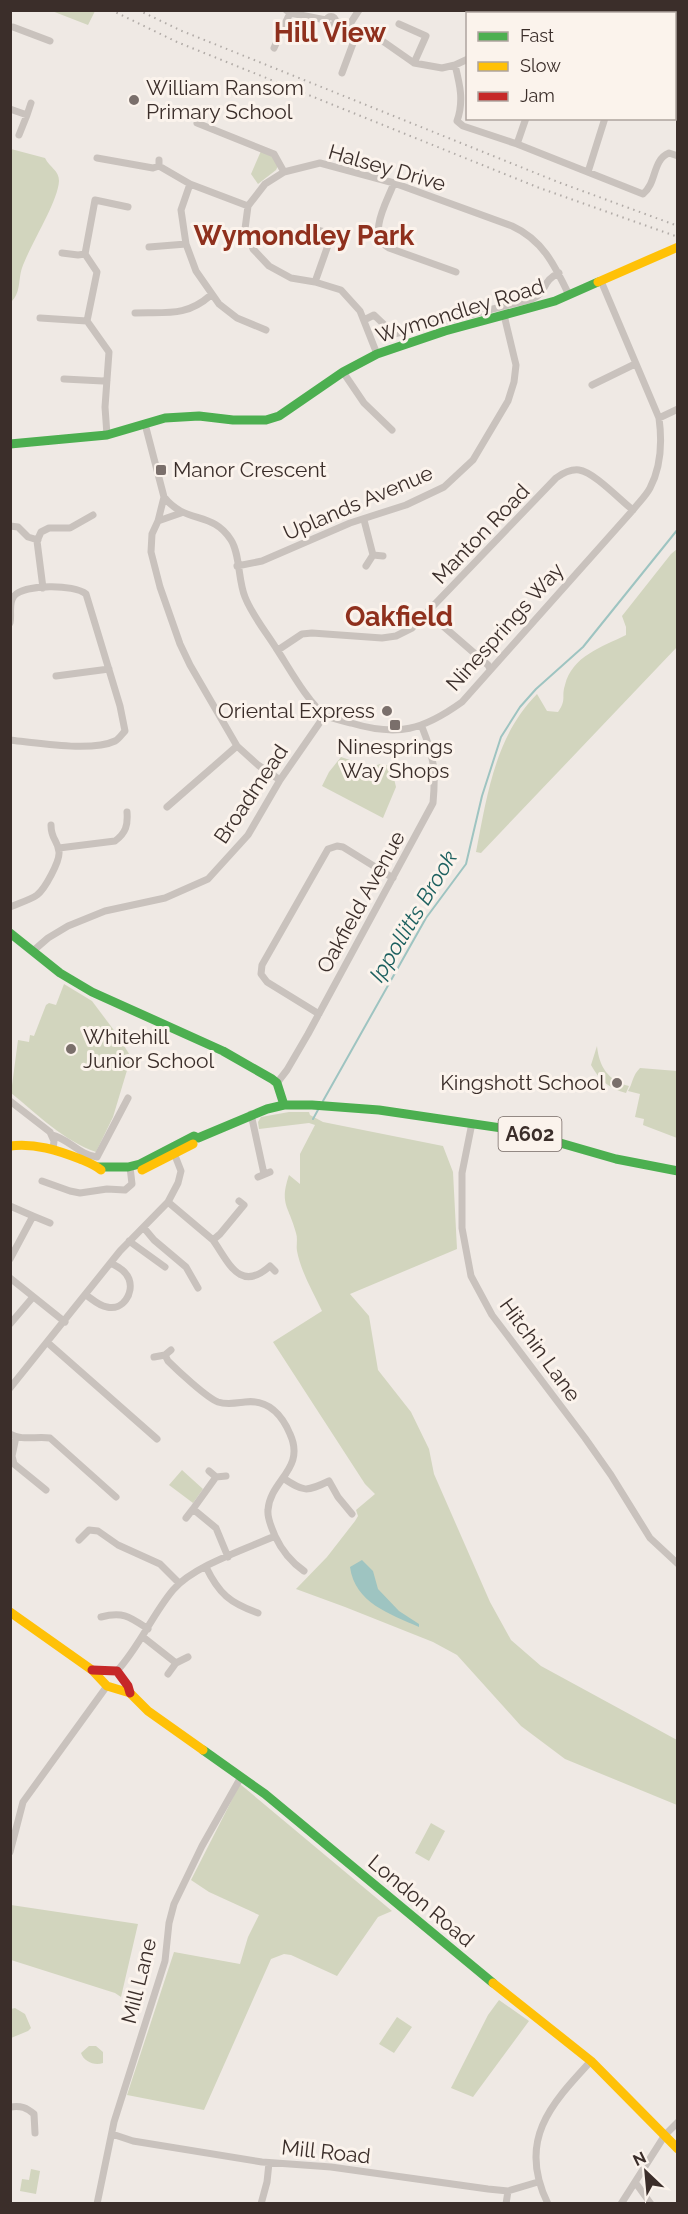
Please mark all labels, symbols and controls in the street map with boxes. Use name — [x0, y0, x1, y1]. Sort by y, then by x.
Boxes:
legend — [466, 12, 676, 120]
district label: Hill View — [274, 17, 387, 48]
text: Fast — [520, 25, 554, 46]
text: Slow — [520, 55, 561, 76]
place label: William Ransom Primary School — [146, 75, 304, 124]
text: Jam — [520, 85, 555, 106]
marker: William Ransom Primary School — [127, 93, 141, 107]
street label: Halsey Drive — [326, 139, 449, 196]
district label: Wymondley Park — [194, 220, 415, 251]
street label: Wymondley Road — [373, 273, 547, 348]
place label: Manor Crescent — [173, 457, 327, 482]
street label: Uplands Avenue — [279, 460, 436, 545]
marker: Manor Crescent — [154, 463, 168, 477]
street label: Manton Road — [427, 478, 535, 589]
street label: Ninesprings Way — [441, 557, 569, 696]
district label: Oakfield — [345, 601, 453, 632]
place label: Oriental Express — [218, 698, 375, 723]
marker: Oriental Express — [380, 704, 394, 718]
marker: Ninesprings Way Shops — [388, 718, 402, 732]
place label: Ninesprings Way Shops — [337, 734, 453, 783]
street label: Broadmead — [208, 739, 293, 848]
street label: Oakfield Avenue — [311, 826, 410, 977]
water label: Ippollitts Brook — [364, 845, 463, 986]
place label: Whitehill Junior School — [83, 1024, 215, 1073]
marker: Whitehill Junior School — [64, 1042, 78, 1056]
place label: Kingshott School — [440, 1070, 605, 1095]
marker: Kingshott School — [610, 1076, 624, 1090]
road number: A602 — [498, 1117, 562, 1151]
street label: Hitchin Lane — [495, 1293, 586, 1406]
street label: London Road — [363, 1849, 479, 1952]
street label: Mill Lane — [116, 1935, 161, 2026]
street label: Mill Road — [280, 2134, 372, 2169]
north arrow — [616, 2142, 676, 2202]
text: N — [630, 2148, 649, 2170]

